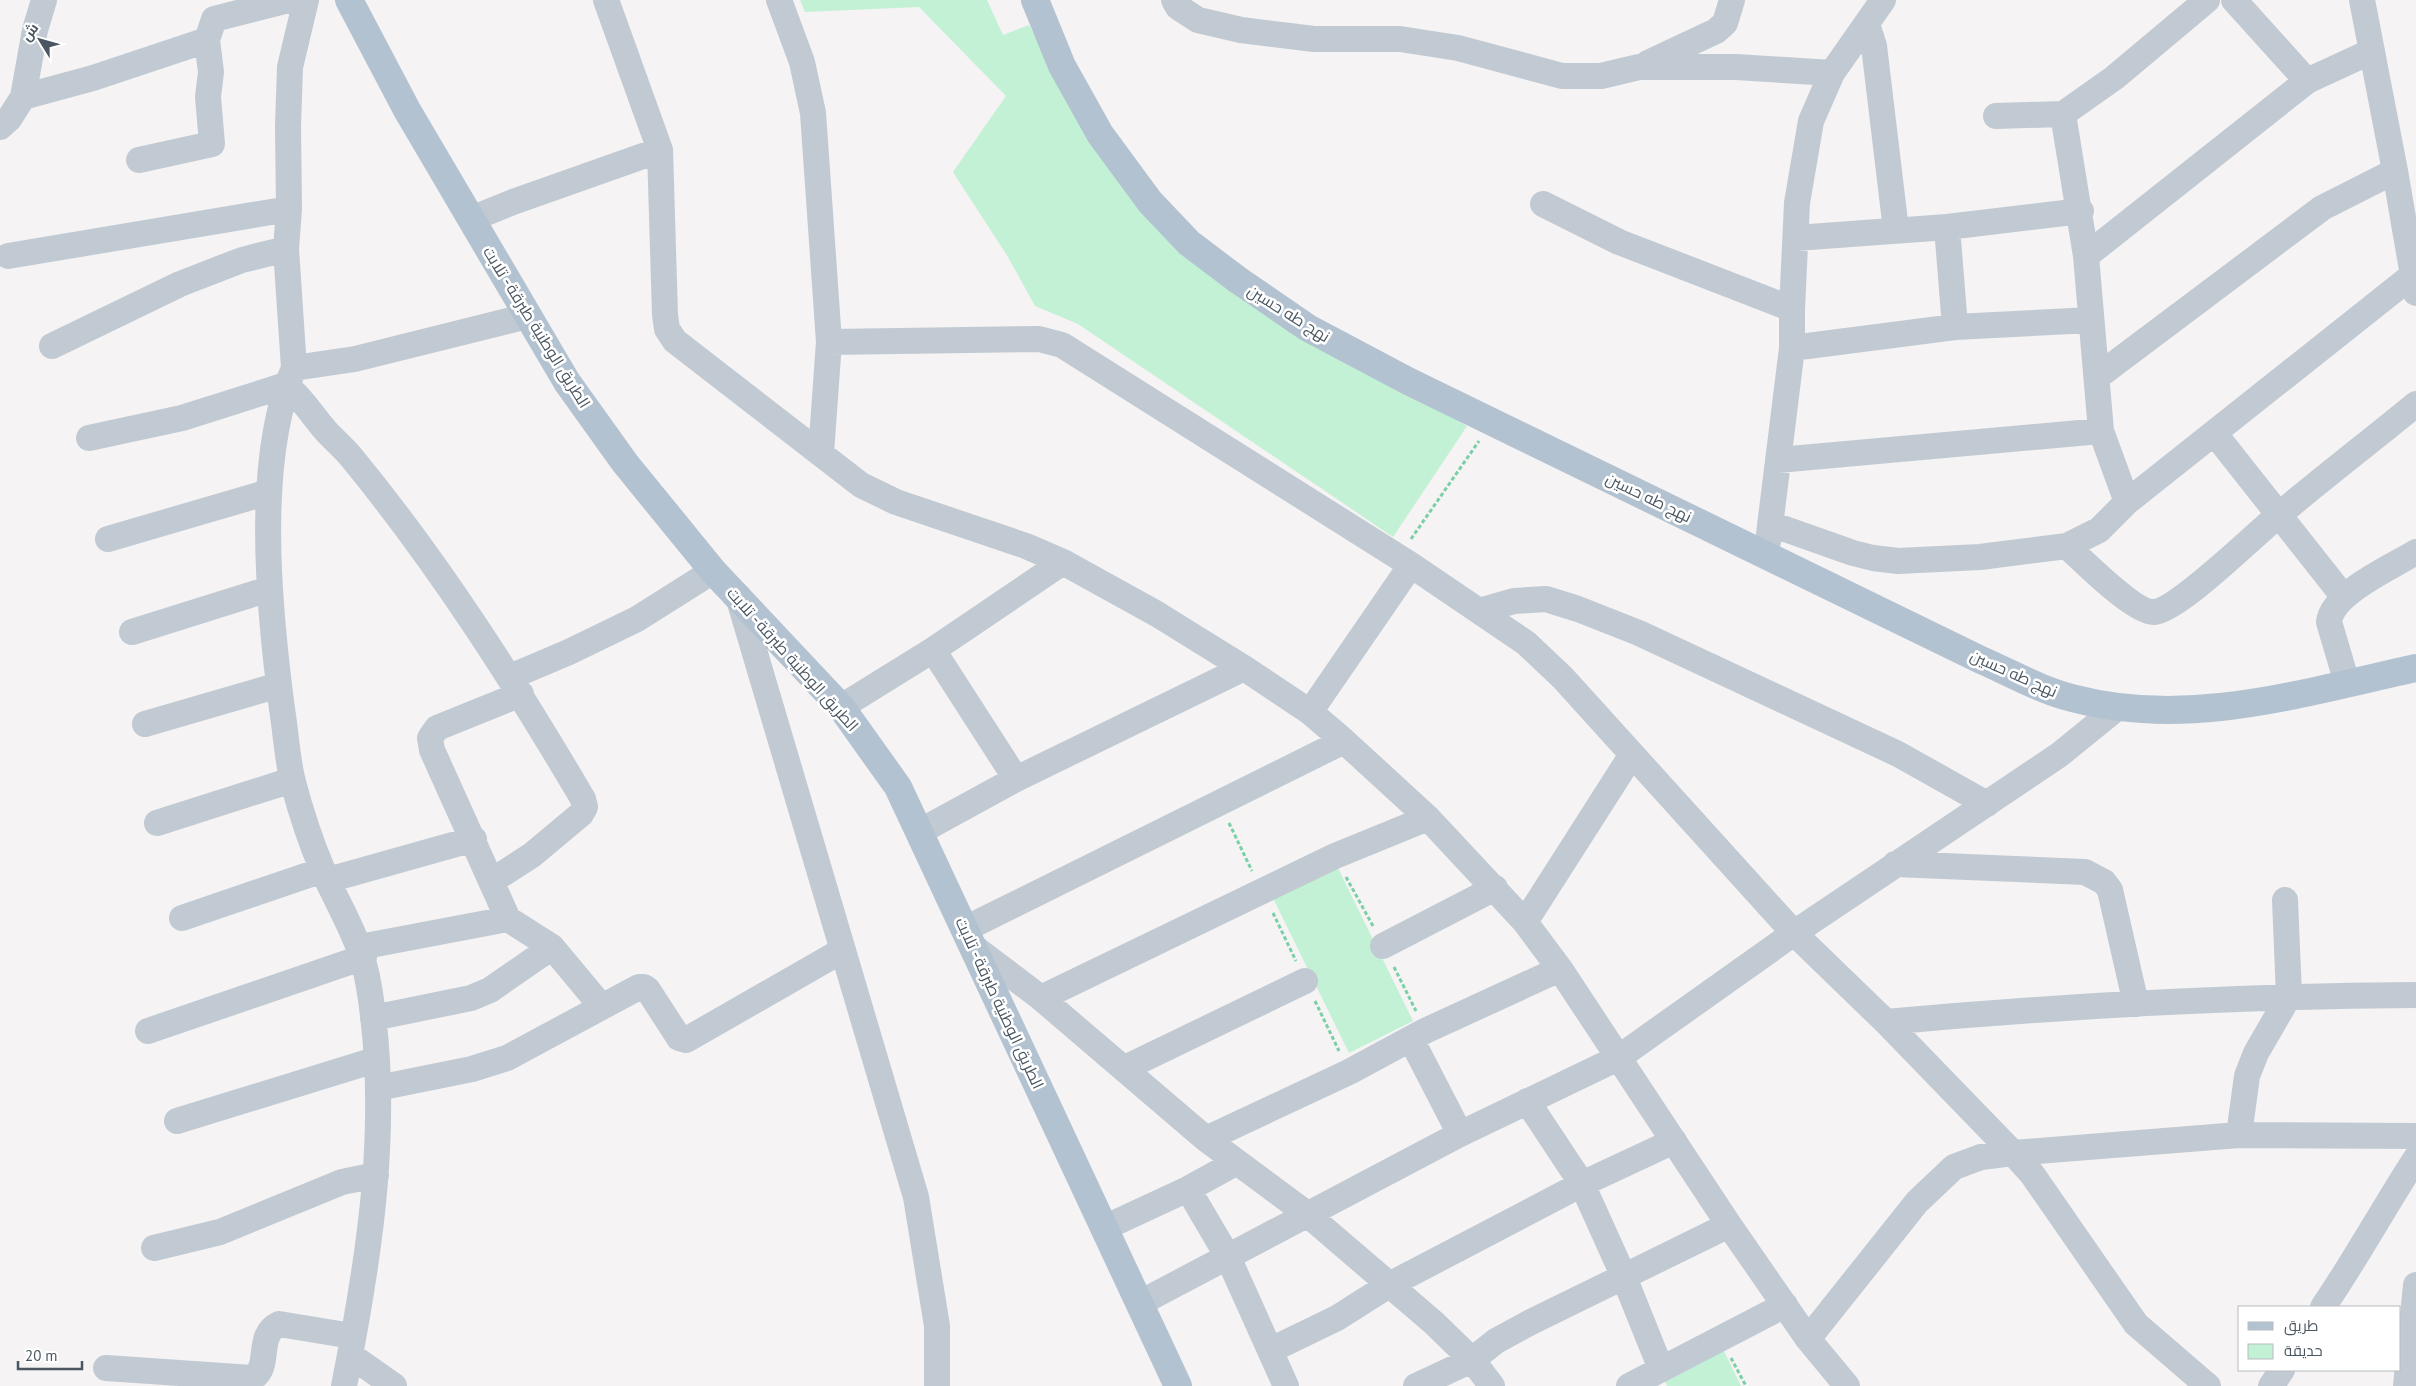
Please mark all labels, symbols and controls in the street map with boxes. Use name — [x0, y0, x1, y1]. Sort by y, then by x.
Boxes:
north arrow — [15, 15, 65, 65]
text: ش — [17, 20, 42, 45]
street label: الطريق الوطنية طبرقة - تلابت — [478, 242, 595, 412]
street label: نهج طه حسين — [1243, 280, 1334, 348]
street label: نهج طه حسين — [1602, 468, 1695, 528]
street label: الطريق الوطنية طبرقة - تلابت — [722, 583, 863, 736]
street label: نهج طه حسين — [1967, 645, 2061, 703]
street label: الطريق الوطنية طبرقة - تلابت — [951, 914, 1049, 1092]
legend — [2238, 1306, 2401, 1371]
text: طريق — [2284, 1316, 2318, 1336]
scale bar — [18, 1338, 81, 1370]
text: حديقة — [2284, 1341, 2323, 1360]
text: 20 m — [25, 1346, 58, 1365]

